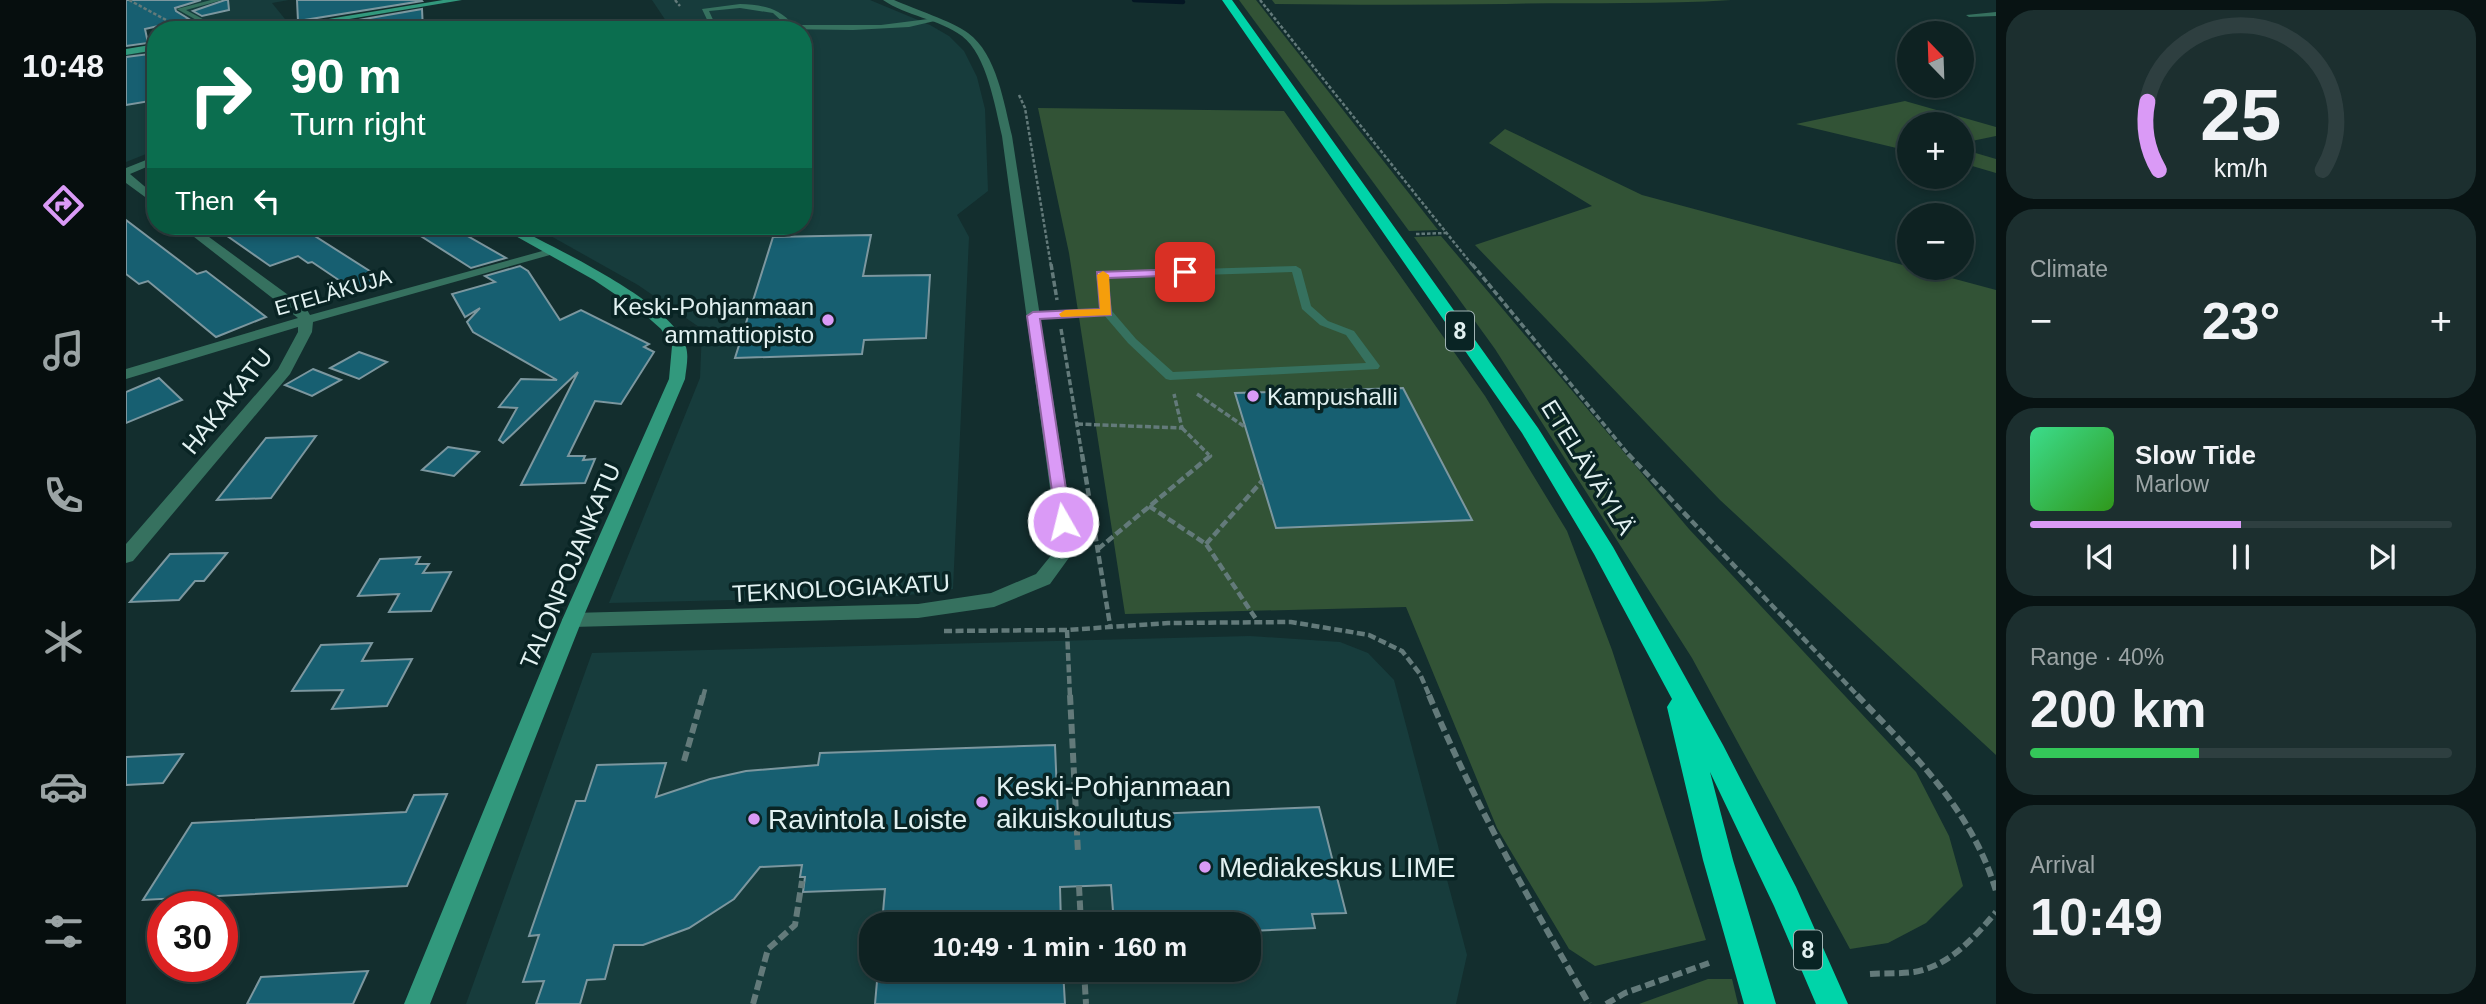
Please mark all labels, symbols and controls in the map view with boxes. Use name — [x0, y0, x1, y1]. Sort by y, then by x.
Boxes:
north arrow — [1897, 21, 1974, 98]
map controls — [1897, 21, 1974, 280]
text: 10:48 — [22, 48, 104, 84]
icon: right — [175, 49, 266, 140]
text: 90 m — [290, 49, 402, 103]
text: 25 — [2201, 75, 2281, 156]
text: Turn right — [290, 106, 426, 142]
button: + — [1897, 112, 1974, 189]
text: km/h — [2214, 154, 2268, 182]
icon: directions — [39, 181, 88, 230]
icon: left — [248, 182, 286, 220]
text: Then — [175, 186, 234, 216]
button: − — [1897, 203, 1974, 280]
pin — [1155, 242, 1215, 302]
icon: arrive — [1166, 253, 1204, 291]
text: Climate — [2030, 256, 2108, 282]
street label: ETELÄKUJA — [272, 264, 394, 320]
text: 23° — [2202, 292, 2280, 350]
place label: Keski-Pohjanmaan ammattiopisto — [613, 293, 814, 348]
text: − — [2030, 300, 2052, 342]
text: + — [2430, 300, 2452, 342]
marker: Keski-Pohjanmaan ammattiopisto — [820, 312, 836, 328]
road number: 8 — [1446, 312, 1474, 350]
icon: music — [39, 326, 88, 375]
street label: HAKAKATU — [176, 343, 278, 459]
place label: Kampushalli — [1267, 383, 1398, 410]
marker: Kampushalli — [1245, 388, 1261, 404]
street label: ETELÄVÄYLÄ — [1536, 395, 1640, 539]
text: Slow Tide — [2135, 440, 2256, 470]
street label: TALONPOJANKATU — [514, 459, 626, 673]
icon: phone — [39, 471, 88, 520]
text: Marlow — [2135, 471, 2209, 497]
position arrow — [1026, 485, 1100, 559]
icon: previous — [2081, 538, 2119, 576]
icon: pause — [2222, 538, 2260, 576]
icon: next — [2363, 538, 2401, 576]
street label: TEKNOLOGIAKATU — [731, 569, 951, 607]
icon: climate — [39, 617, 88, 666]
text: Range · 40% — [2030, 644, 2164, 670]
text: 200 km — [2030, 680, 2206, 738]
icon: car — [39, 762, 88, 811]
place label: Keski-Pohjanmaan aikuiskoulutus — [996, 771, 1231, 834]
marker: Keski-Pohjanmaan aikuiskoulutus — [974, 794, 990, 810]
place label: Ravintola Loiste — [768, 804, 967, 835]
marker: Ravintola Loiste — [746, 811, 762, 827]
place label: Mediakeskus LIME — [1219, 852, 1456, 883]
text: Arrival — [2030, 852, 2095, 878]
marker: Mediakeskus LIME — [1197, 859, 1213, 875]
text: 10:49 — [2030, 888, 2163, 946]
speed limit sign: 30 — [147, 891, 238, 982]
icon: filters — [39, 907, 88, 956]
road number: 8 — [1794, 931, 1822, 970]
text: 10:49 · 1 min · 160 m — [933, 932, 1187, 962]

